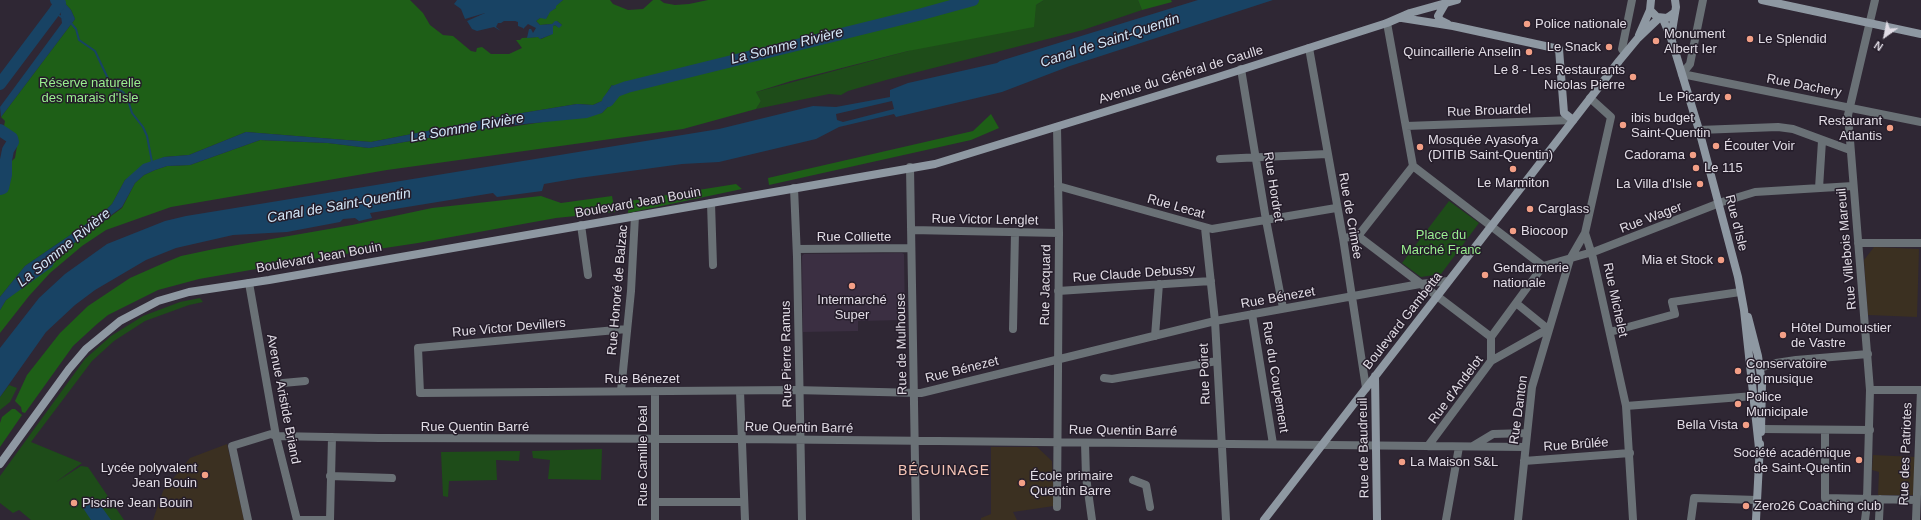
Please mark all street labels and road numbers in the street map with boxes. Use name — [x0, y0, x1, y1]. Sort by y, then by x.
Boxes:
street label: Avenue du Général de Gaulle — [1097, 43, 1265, 107]
street label: Rue Dachery — [1765, 71, 1843, 101]
street label: Rue Brouardel — [1447, 102, 1531, 120]
street label: Rue Hordret — [1260, 151, 1286, 223]
street label: Rue de Crimée — [1335, 172, 1365, 260]
street label: Boulevard Jean Bouin — [574, 184, 702, 222]
street label: Rue Villebois Mareuil — [1834, 188, 1860, 310]
street label: Rue Lecat — [1145, 191, 1207, 223]
street label: Rue d'Isle — [1721, 193, 1751, 253]
street label: Rue Wager — [1618, 199, 1684, 237]
street label: Rue Victor Lenglet — [932, 211, 1038, 229]
street label: Rue Honoré de Balzac — [605, 224, 631, 356]
street label: Rue Colliette — [817, 229, 891, 245]
street label: Boulevard Jean Bouin — [255, 239, 383, 277]
street label: Rue Jacquard — [1037, 244, 1055, 326]
street label: Rue Michelet — [1599, 261, 1631, 339]
street label: Rue Claude Debussy — [1072, 262, 1196, 286]
street label: Boulevard Gambetta — [1360, 269, 1446, 373]
street label: Rue Bénezet — [1240, 284, 1316, 312]
street label: Rue de Mulhouse — [893, 293, 911, 395]
street label: Rue Pierre Ramus — [778, 300, 796, 408]
street label: Rue Victor Devillers — [452, 315, 566, 341]
street label: Rue du Coupement — [1258, 320, 1292, 434]
street label: Avenue Aristide Briand — [263, 333, 303, 465]
street label: Rue Poiret — [1196, 343, 1214, 405]
street label: Rue Bénezet — [924, 353, 1000, 387]
street label: Rue d'Andelot — [1425, 353, 1487, 427]
street label: Rue Bénezet — [604, 371, 680, 387]
street label: Rue Danton — [1506, 375, 1532, 445]
street label: Rue de Baudreuil — [1355, 398, 1373, 498]
street label: Rue des Patriotes — [1896, 402, 1916, 506]
street label: Rue Camille Déal — [635, 405, 651, 507]
street label: Rue Quentin Barré — [421, 419, 529, 435]
street label: Rue Quentin Barré — [745, 419, 853, 437]
street label: Rue Quentin Barré — [1069, 422, 1177, 440]
street label: Rue Brûlée — [1543, 435, 1609, 455]

